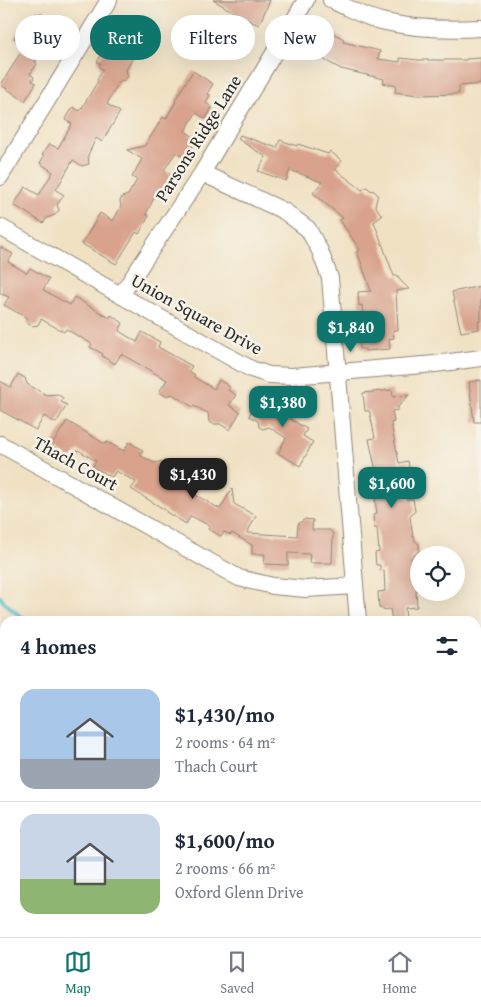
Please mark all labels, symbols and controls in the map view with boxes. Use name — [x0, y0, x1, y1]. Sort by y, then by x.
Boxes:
chip: Buy — [15, 15, 80, 60]
chip: Rent — [90, 15, 161, 60]
chip: Filters — [171, 15, 255, 60]
chip: New — [265, 15, 334, 60]
street label: Parsons Ridge Lane — [148, 69, 248, 207]
street label: Union Square Drive — [126, 267, 268, 361]
pin: $1,840 — [310, 310, 392, 353]
text: $1,840 — [328, 315, 374, 339]
pin: $1,380 — [242, 386, 324, 428]
text: $1,380 — [260, 390, 306, 414]
street label: Thach Court — [29, 429, 124, 498]
pin: $1,430 — [152, 458, 234, 500]
text: $1,430 — [170, 462, 216, 486]
pin: $1,600 — [351, 466, 433, 509]
text: $1,600 — [369, 471, 415, 495]
map controls — [410, 546, 465, 601]
button: locate — [410, 546, 465, 601]
text: 4 homes — [20, 631, 96, 662]
icon: filters — [433, 632, 461, 660]
text: $1,430/mo — [175, 699, 275, 730]
icon: home — [60, 709, 120, 769]
text: 2 rooms · 64 m² — [175, 730, 275, 754]
text: Thach Court — [175, 754, 258, 778]
text: $1,600/mo — [175, 825, 275, 856]
icon: home — [60, 834, 120, 894]
text: 2 rooms · 66 m² — [175, 856, 275, 880]
text: Oxford Glenn Drive — [175, 880, 303, 904]
tab: Map — [64, 948, 92, 998]
tab: Saved — [220, 948, 254, 998]
tab: Home — [382, 948, 417, 998]

